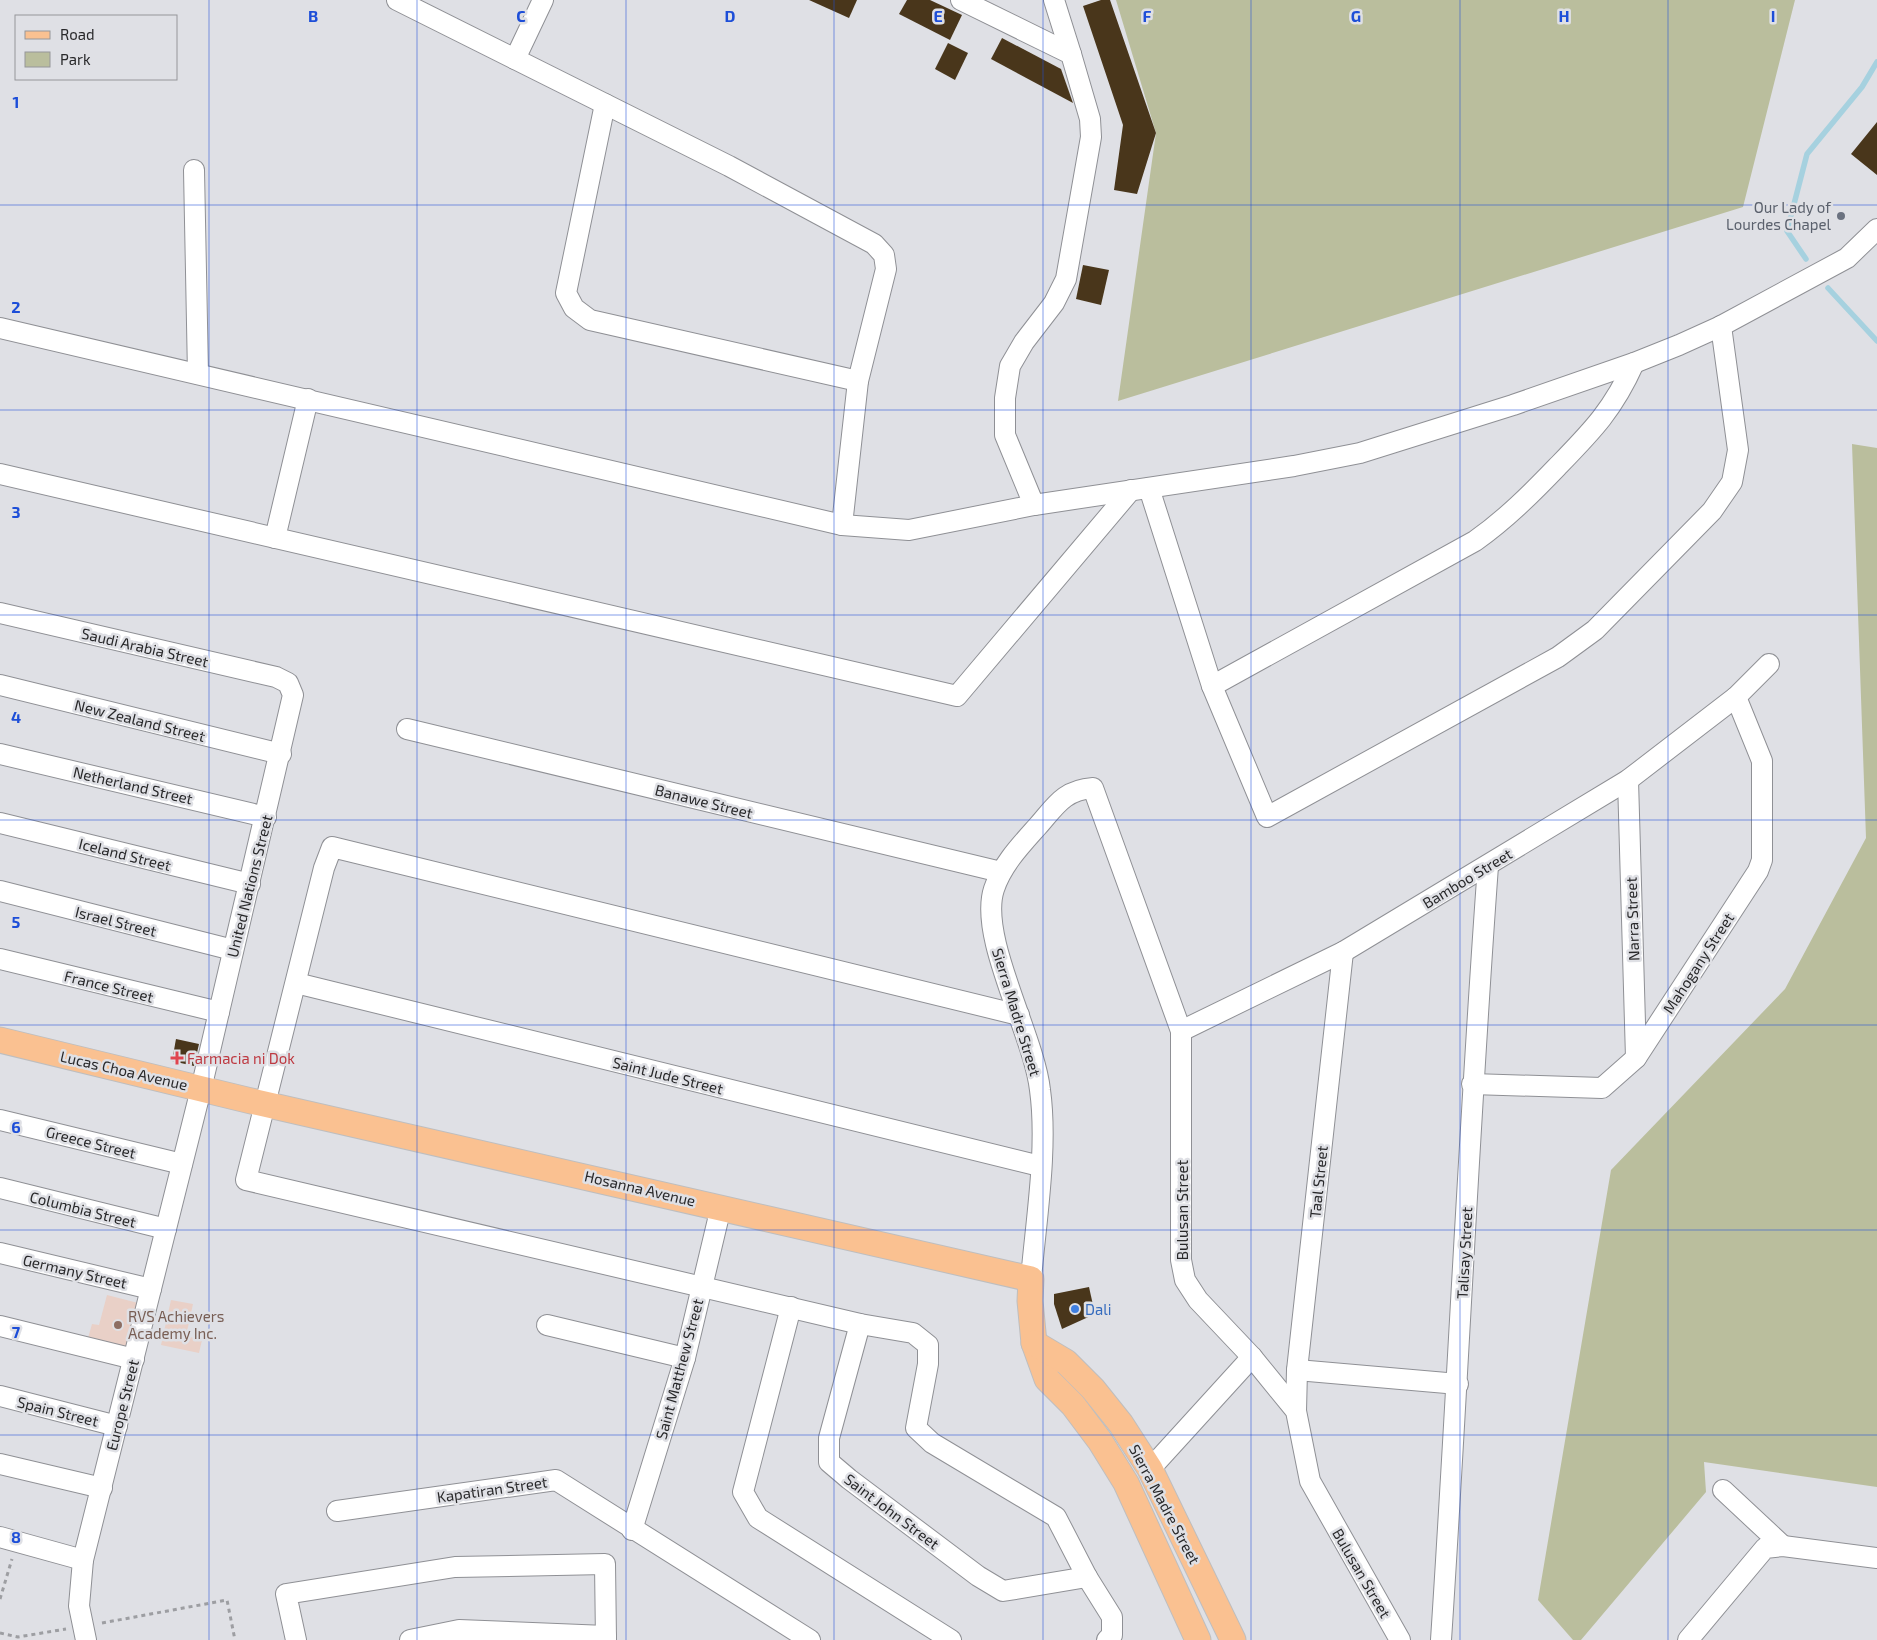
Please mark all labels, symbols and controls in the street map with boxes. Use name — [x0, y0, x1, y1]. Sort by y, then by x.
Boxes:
text: B — [308, 6, 318, 25]
text: C — [516, 6, 526, 25]
text: D — [725, 6, 736, 25]
text: E — [933, 6, 943, 25]
text: F — [1143, 6, 1152, 25]
text: G — [1351, 6, 1361, 25]
text: H — [1558, 6, 1570, 25]
text: I — [1771, 6, 1775, 25]
legend — [15, 15, 178, 80]
text: Road — [60, 25, 95, 43]
text: Park — [60, 50, 91, 68]
text: 1 — [13, 92, 19, 111]
place label: Our Lady of Lourdes Chapel — [1726, 198, 1832, 233]
marker: Our Lady of Lourdes Chapel — [1835, 210, 1847, 222]
text: 2 — [11, 297, 21, 316]
text: 3 — [11, 502, 21, 521]
street label: Saudi Arabia Street — [80, 624, 210, 670]
street label: New Zealand Street — [73, 695, 207, 745]
text: 4 — [11, 707, 21, 726]
street label: Netherland Street — [71, 762, 195, 808]
street label: Banawe Street — [653, 780, 755, 822]
street label: United Nations Street — [223, 813, 275, 959]
street label: Iceland Street — [77, 834, 173, 874]
street label: Bamboo Street — [1419, 844, 1515, 912]
street label: Narra Street — [1622, 876, 1642, 961]
street label: Israel Street — [74, 902, 159, 940]
street label: Mahogany Street — [1659, 909, 1737, 1017]
text: 5 — [12, 912, 21, 931]
street label: Sierra Madre Street — [989, 946, 1045, 1078]
street label: France Street — [63, 966, 156, 1006]
street label: Lucas Choa Avenue — [59, 1047, 189, 1093]
place label: Farmacia ni Dok — [187, 1049, 295, 1067]
marker: Farmacia ni Dok — [171, 1052, 183, 1064]
street label: Saint Jude Street — [611, 1053, 725, 1097]
text: 6 — [11, 1117, 21, 1136]
street label: Greece Street — [44, 1122, 138, 1162]
street label: Taal Street — [1305, 1145, 1331, 1219]
street label: Bulusan Street — [1173, 1159, 1191, 1260]
street label: Hosanna Avenue — [583, 1166, 697, 1210]
street label: Columbia Street — [28, 1187, 138, 1231]
street label: Talisay Street — [1453, 1206, 1475, 1300]
street label: Germany Street — [21, 1250, 129, 1292]
street label: Saint Matthew Street — [652, 1296, 707, 1441]
place label: Dali — [1085, 1300, 1111, 1318]
marker: Dali — [1069, 1303, 1081, 1315]
place label: RVS Achievers Academy Inc. — [128, 1307, 224, 1342]
marker: RVS Achievers Academy Inc. — [112, 1319, 124, 1331]
text: 7 — [12, 1322, 21, 1341]
street label: Europe Street — [102, 1357, 142, 1452]
street label: Spain Street — [16, 1392, 101, 1430]
street label: Sierra Madre Street — [1126, 1441, 1204, 1567]
street label: Saint John Street — [841, 1470, 943, 1553]
street label: Kapatiran Street — [436, 1472, 549, 1506]
street label: Bulusan Street — [1329, 1525, 1395, 1621]
text: 8 — [11, 1527, 21, 1546]

